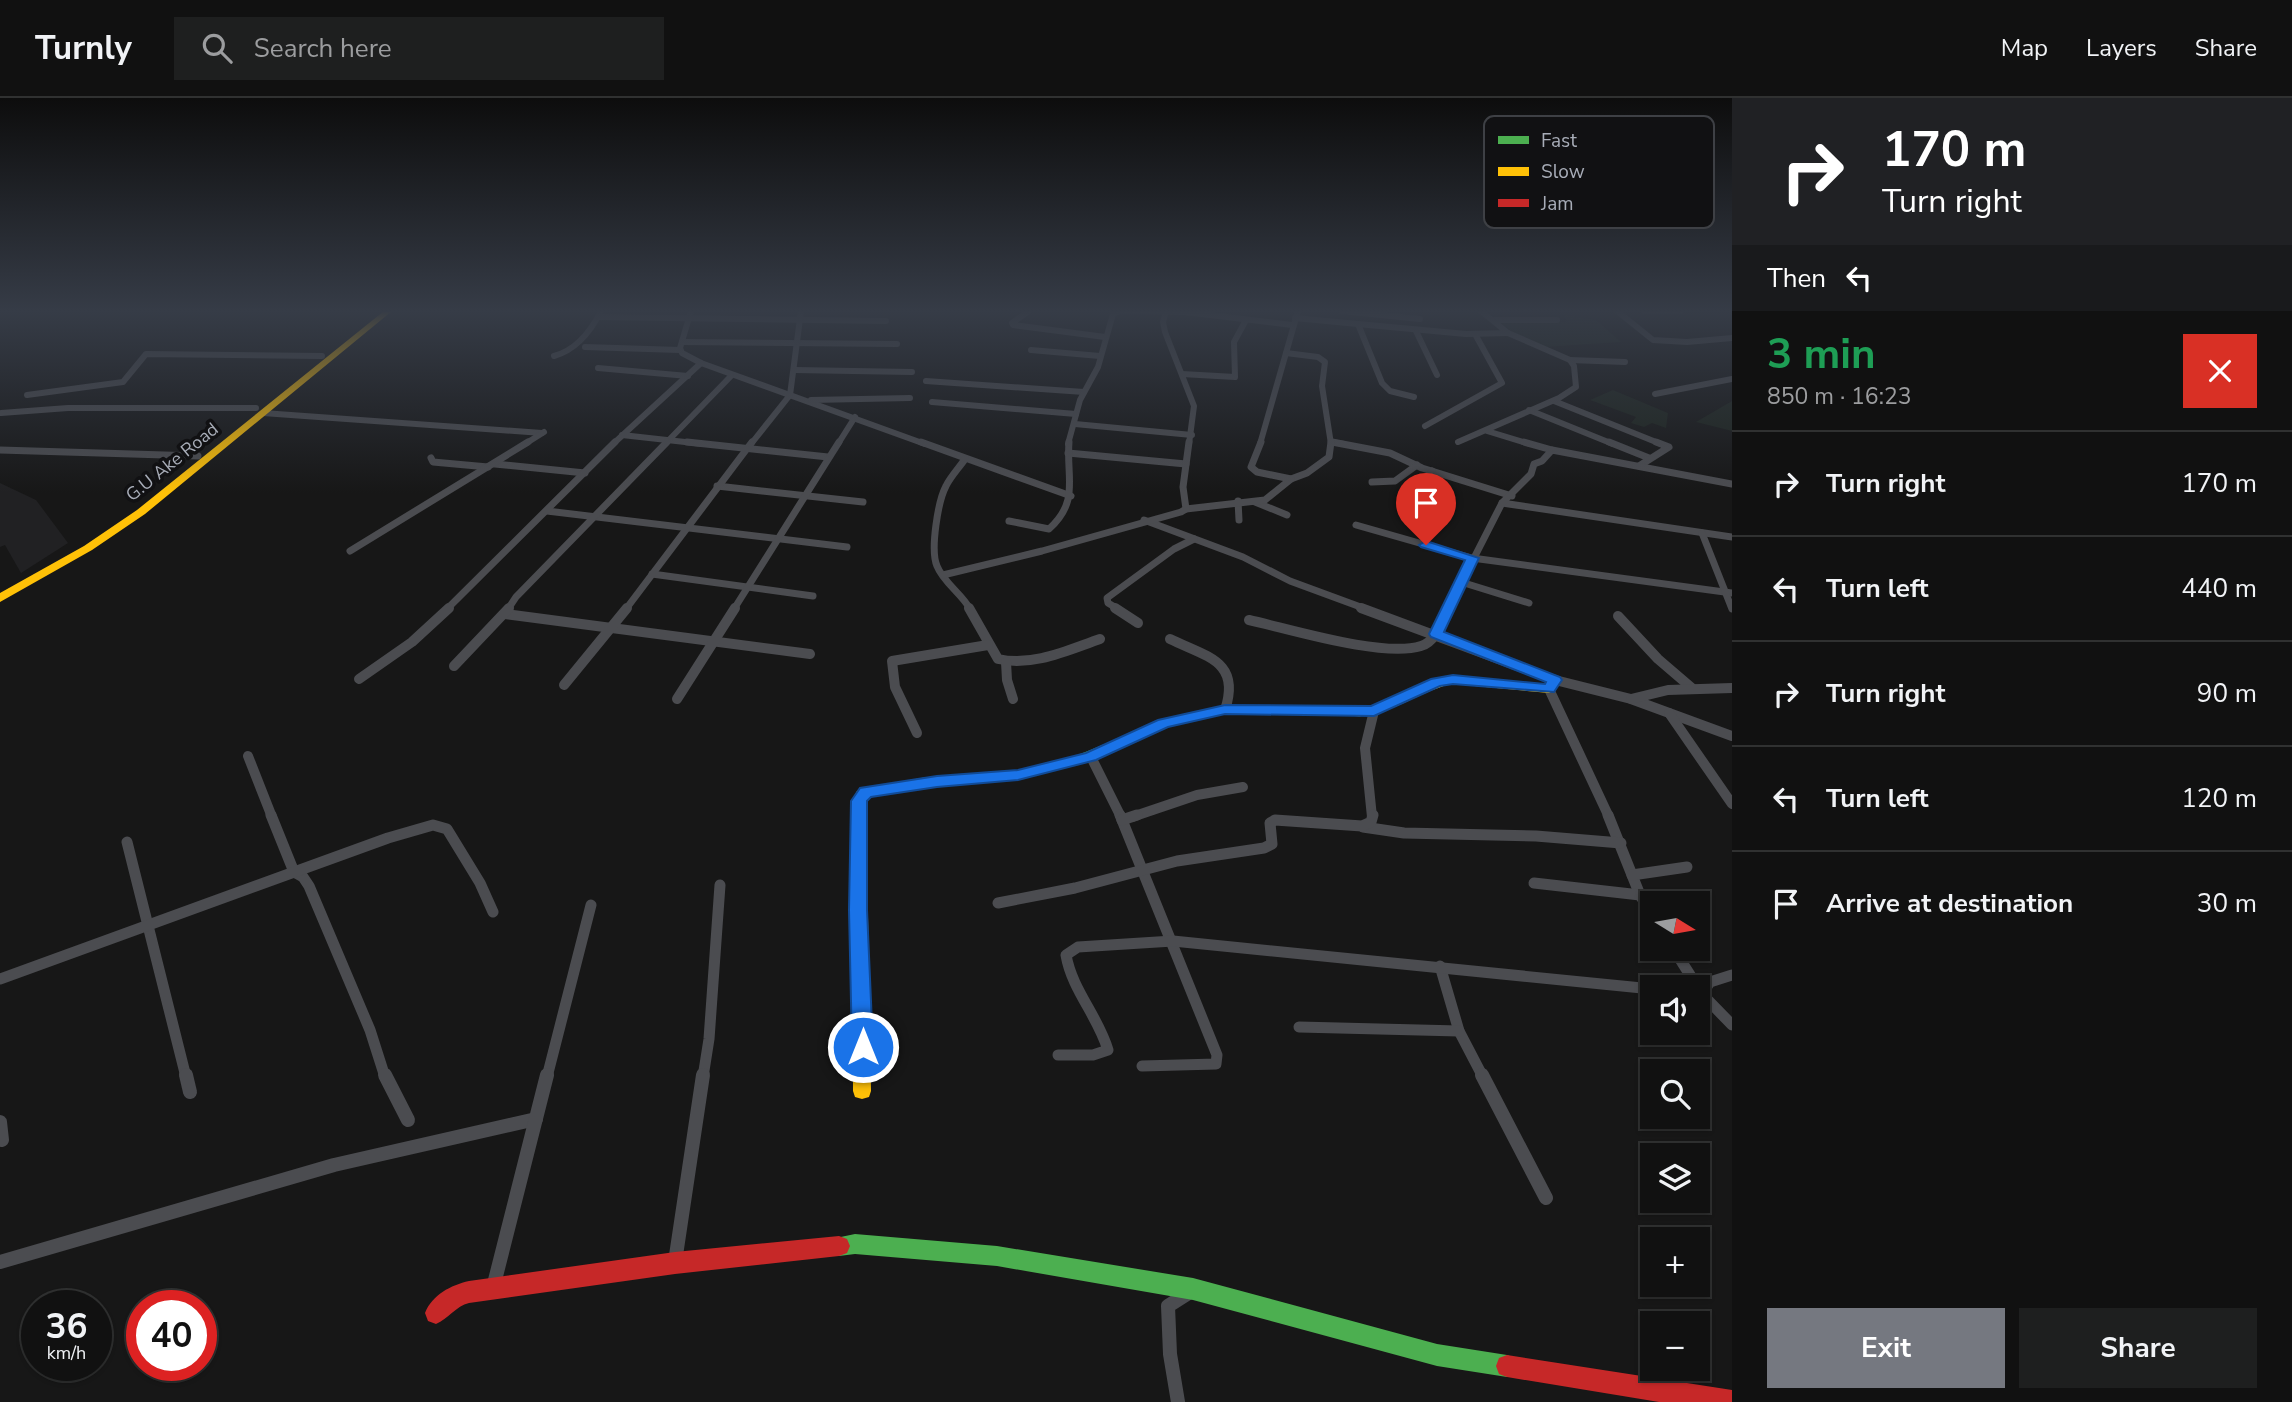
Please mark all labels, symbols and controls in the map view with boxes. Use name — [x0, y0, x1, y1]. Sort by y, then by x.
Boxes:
search box — [174, 17, 664, 80]
text: Turnly — [35, 26, 132, 71]
icon: search — [198, 29, 236, 67]
text: Search here — [254, 31, 392, 66]
text: Map — [2001, 32, 2048, 64]
text: Layers — [2086, 32, 2157, 64]
text: Share — [2195, 32, 2257, 64]
legend — [1484, 116, 1714, 228]
text: 170 m — [1882, 116, 2026, 183]
icon: right — [1767, 126, 1858, 217]
text: Fast — [1541, 128, 1577, 154]
text: Slow — [1541, 159, 1585, 185]
text: Turn right — [1882, 180, 2022, 223]
text: Jam — [1540, 191, 1574, 217]
icon: left — [1840, 259, 1878, 297]
text: Then — [1767, 261, 1826, 296]
text: 3 min — [1767, 326, 1876, 383]
button: close — [2183, 334, 2257, 408]
text: 850 m · 16:23 — [1767, 381, 1912, 412]
street label: G.U Ake Road — [121, 417, 223, 507]
icon: right — [1767, 465, 1805, 503]
text: Turn right — [1826, 466, 1945, 501]
text: 170 m — [2181, 466, 2257, 501]
pin — [1396, 473, 1456, 545]
icon: arrive — [1407, 484, 1445, 522]
icon: left — [1767, 570, 1805, 608]
text: Turn left — [1826, 571, 1929, 606]
text: 440 m — [2181, 571, 2257, 606]
icon: right — [1767, 675, 1805, 713]
text: Turn right — [1826, 676, 1945, 711]
text: 90 m — [2197, 676, 2257, 711]
icon: left — [1767, 780, 1805, 818]
text: Turn left — [1826, 781, 1929, 816]
text: 120 m — [2181, 781, 2257, 816]
icon: arrive — [1767, 885, 1805, 923]
text: Arrive at destination — [1826, 886, 2073, 921]
text: 30 m — [2197, 886, 2257, 921]
north arrow — [1640, 891, 1710, 961]
map controls — [1640, 891, 1710, 1381]
button: sound — [1640, 975, 1710, 1045]
position arrow — [826, 1010, 900, 1084]
button: search — [1640, 1059, 1710, 1129]
button: layers — [1640, 1143, 1710, 1213]
button: + — [1640, 1227, 1710, 1297]
speed limit sign: 40 — [126, 1290, 217, 1381]
text: 36 — [45, 1303, 88, 1350]
button: Exit — [1767, 1308, 2005, 1388]
button: Share — [2019, 1308, 2257, 1388]
button: − — [1640, 1311, 1710, 1381]
text: km/h — [47, 1341, 86, 1365]

